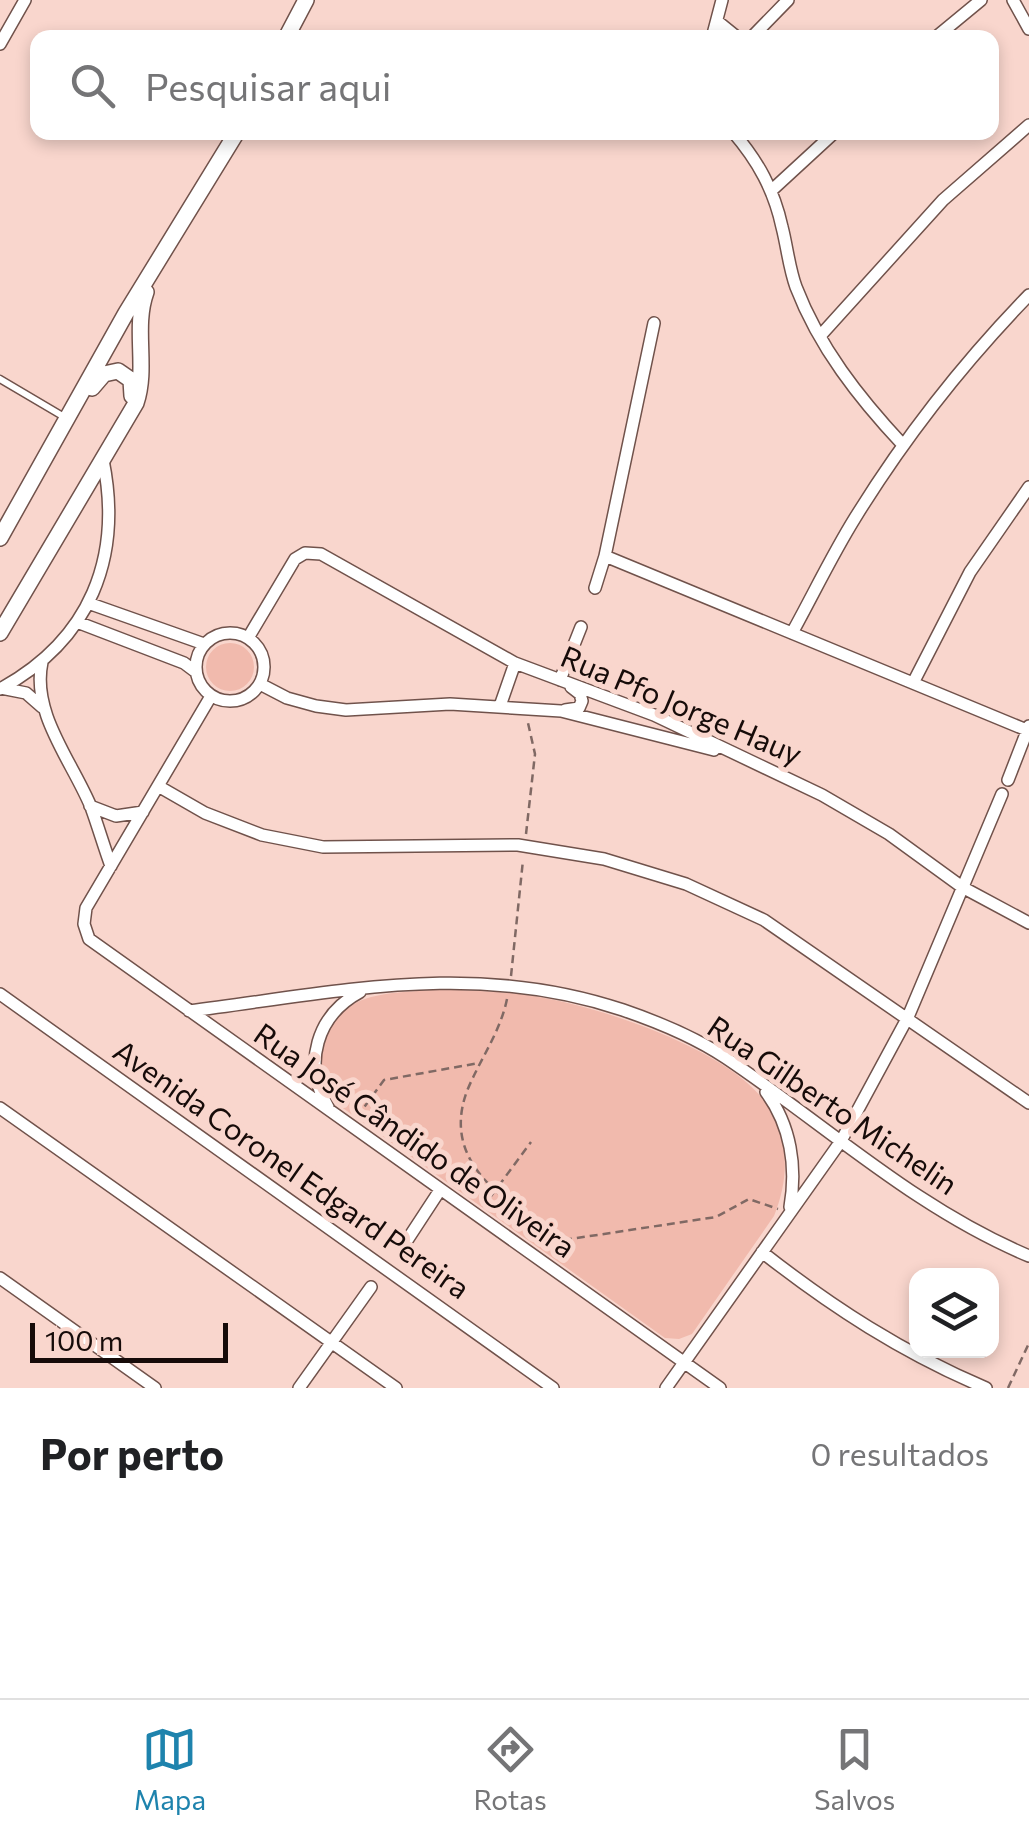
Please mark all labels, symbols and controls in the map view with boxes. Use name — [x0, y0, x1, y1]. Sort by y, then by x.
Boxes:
search box — [30, 30, 999, 140]
icon: search — [65, 58, 120, 113]
text: Pesquisar aqui — [145, 62, 391, 109]
street label: Rua Pfo Jorge Hauy — [556, 636, 808, 771]
street label: Rua Gilberto Michelin — [701, 1007, 965, 1201]
street label: Rua José Cândido de Oliveira — [248, 1014, 583, 1264]
street label: Avenida Coronel Edgard Pereira — [107, 1031, 478, 1305]
map controls — [909, 1268, 999, 1358]
button: layers — [909, 1268, 999, 1358]
scale bar — [30, 1318, 228, 1362]
text: 100 m — [45, 1323, 123, 1357]
text: Por perto — [40, 1427, 224, 1479]
text: 0 resultados — [811, 1433, 989, 1473]
tab: Mapa — [134, 1722, 206, 1816]
tab: Rotas — [473, 1722, 547, 1816]
tab: Salvos — [814, 1722, 895, 1816]

